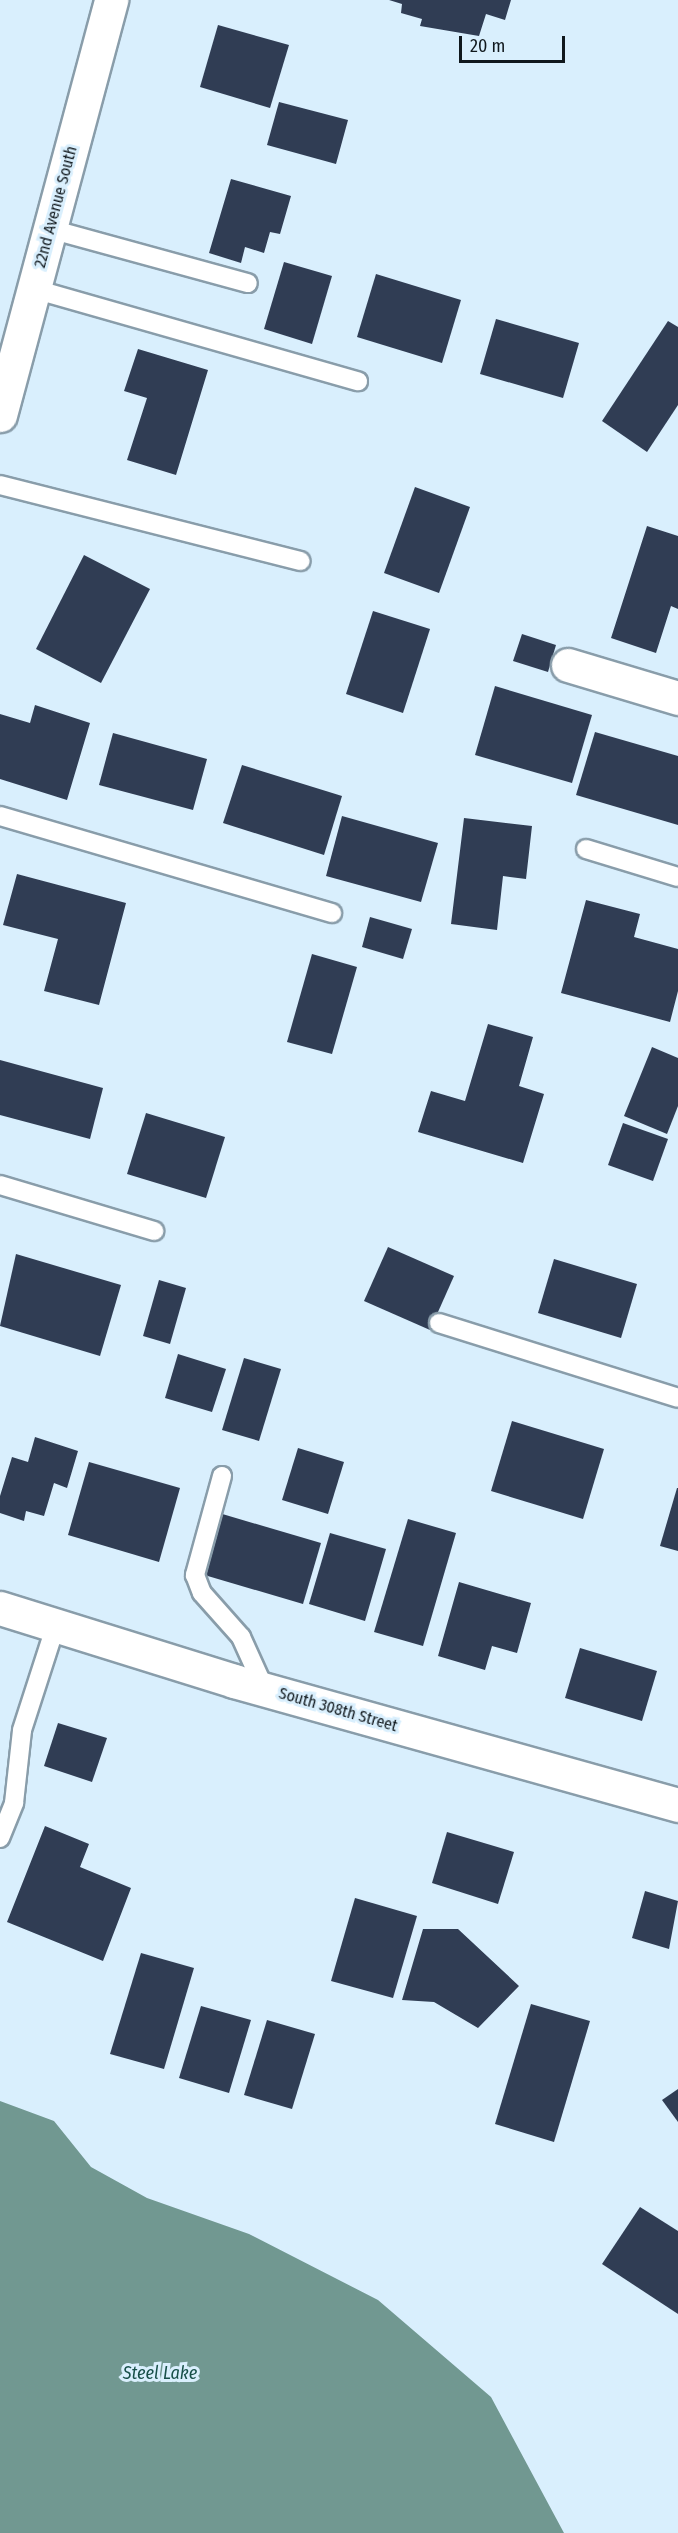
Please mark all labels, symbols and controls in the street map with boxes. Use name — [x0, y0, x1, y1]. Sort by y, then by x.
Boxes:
scale bar — [462, 24, 568, 62]
text: 20 m — [470, 35, 505, 57]
street label: 22nd Avenue South — [31, 144, 81, 270]
street label: South 308th Street — [276, 1684, 400, 1736]
water label: Steel Lake — [123, 2362, 197, 2384]

